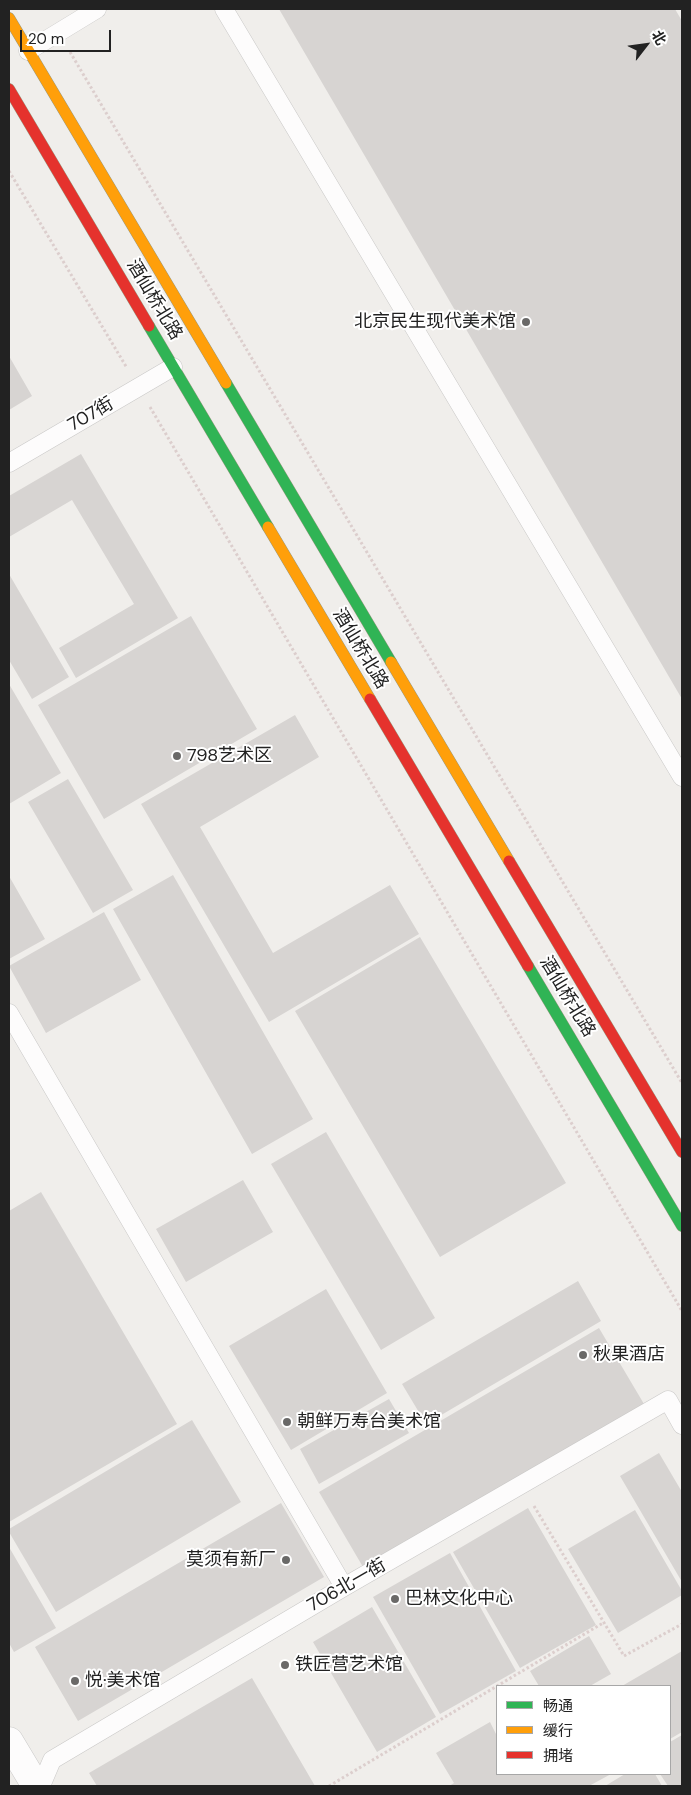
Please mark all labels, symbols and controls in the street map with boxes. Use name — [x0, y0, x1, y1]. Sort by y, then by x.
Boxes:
scale bar — [22, 20, 114, 52]
north arrow — [621, 20, 671, 70]
text: 北 — [648, 27, 670, 48]
text: 20 m — [28, 29, 64, 49]
street label: 酒仙桥北路 — [122, 256, 186, 344]
place label: 北京民生现代美术馆 — [354, 311, 516, 333]
marker: 北京民生现代美术馆 — [520, 316, 532, 328]
street label: 707街 — [64, 393, 118, 437]
street label: 酒仙桥北路 — [328, 605, 392, 693]
place label: 798艺术区 — [187, 745, 272, 767]
marker: 798艺术区 — [171, 750, 183, 762]
street label: 酒仙桥北路 — [535, 953, 599, 1041]
place label: 秋果酒店 — [593, 1344, 665, 1366]
marker: 秋果酒店 — [577, 1349, 589, 1361]
place label: 朝鲜万寿台美术馆 — [297, 1411, 441, 1433]
marker: 朝鲜万寿台美术馆 — [281, 1416, 293, 1428]
place label: 莫须有新厂 — [186, 1549, 276, 1571]
marker: 莫须有新厂 — [280, 1554, 292, 1566]
street label: 706北一街 — [304, 1555, 390, 1617]
place label: 巴林文化中心 — [405, 1588, 513, 1610]
marker: 巴林文化中心 — [389, 1593, 401, 1605]
place label: 铁匠营艺术馆 — [295, 1654, 403, 1676]
marker: 铁匠营艺术馆 — [279, 1659, 291, 1671]
place label: 悦·美术馆 — [85, 1670, 161, 1692]
marker: 悦·美术馆 — [69, 1675, 81, 1687]
legend — [496, 1685, 671, 1775]
text: 畅通 — [543, 1696, 573, 1716]
text: 缓行 — [543, 1721, 573, 1741]
text: 拥堵 — [543, 1746, 573, 1766]

